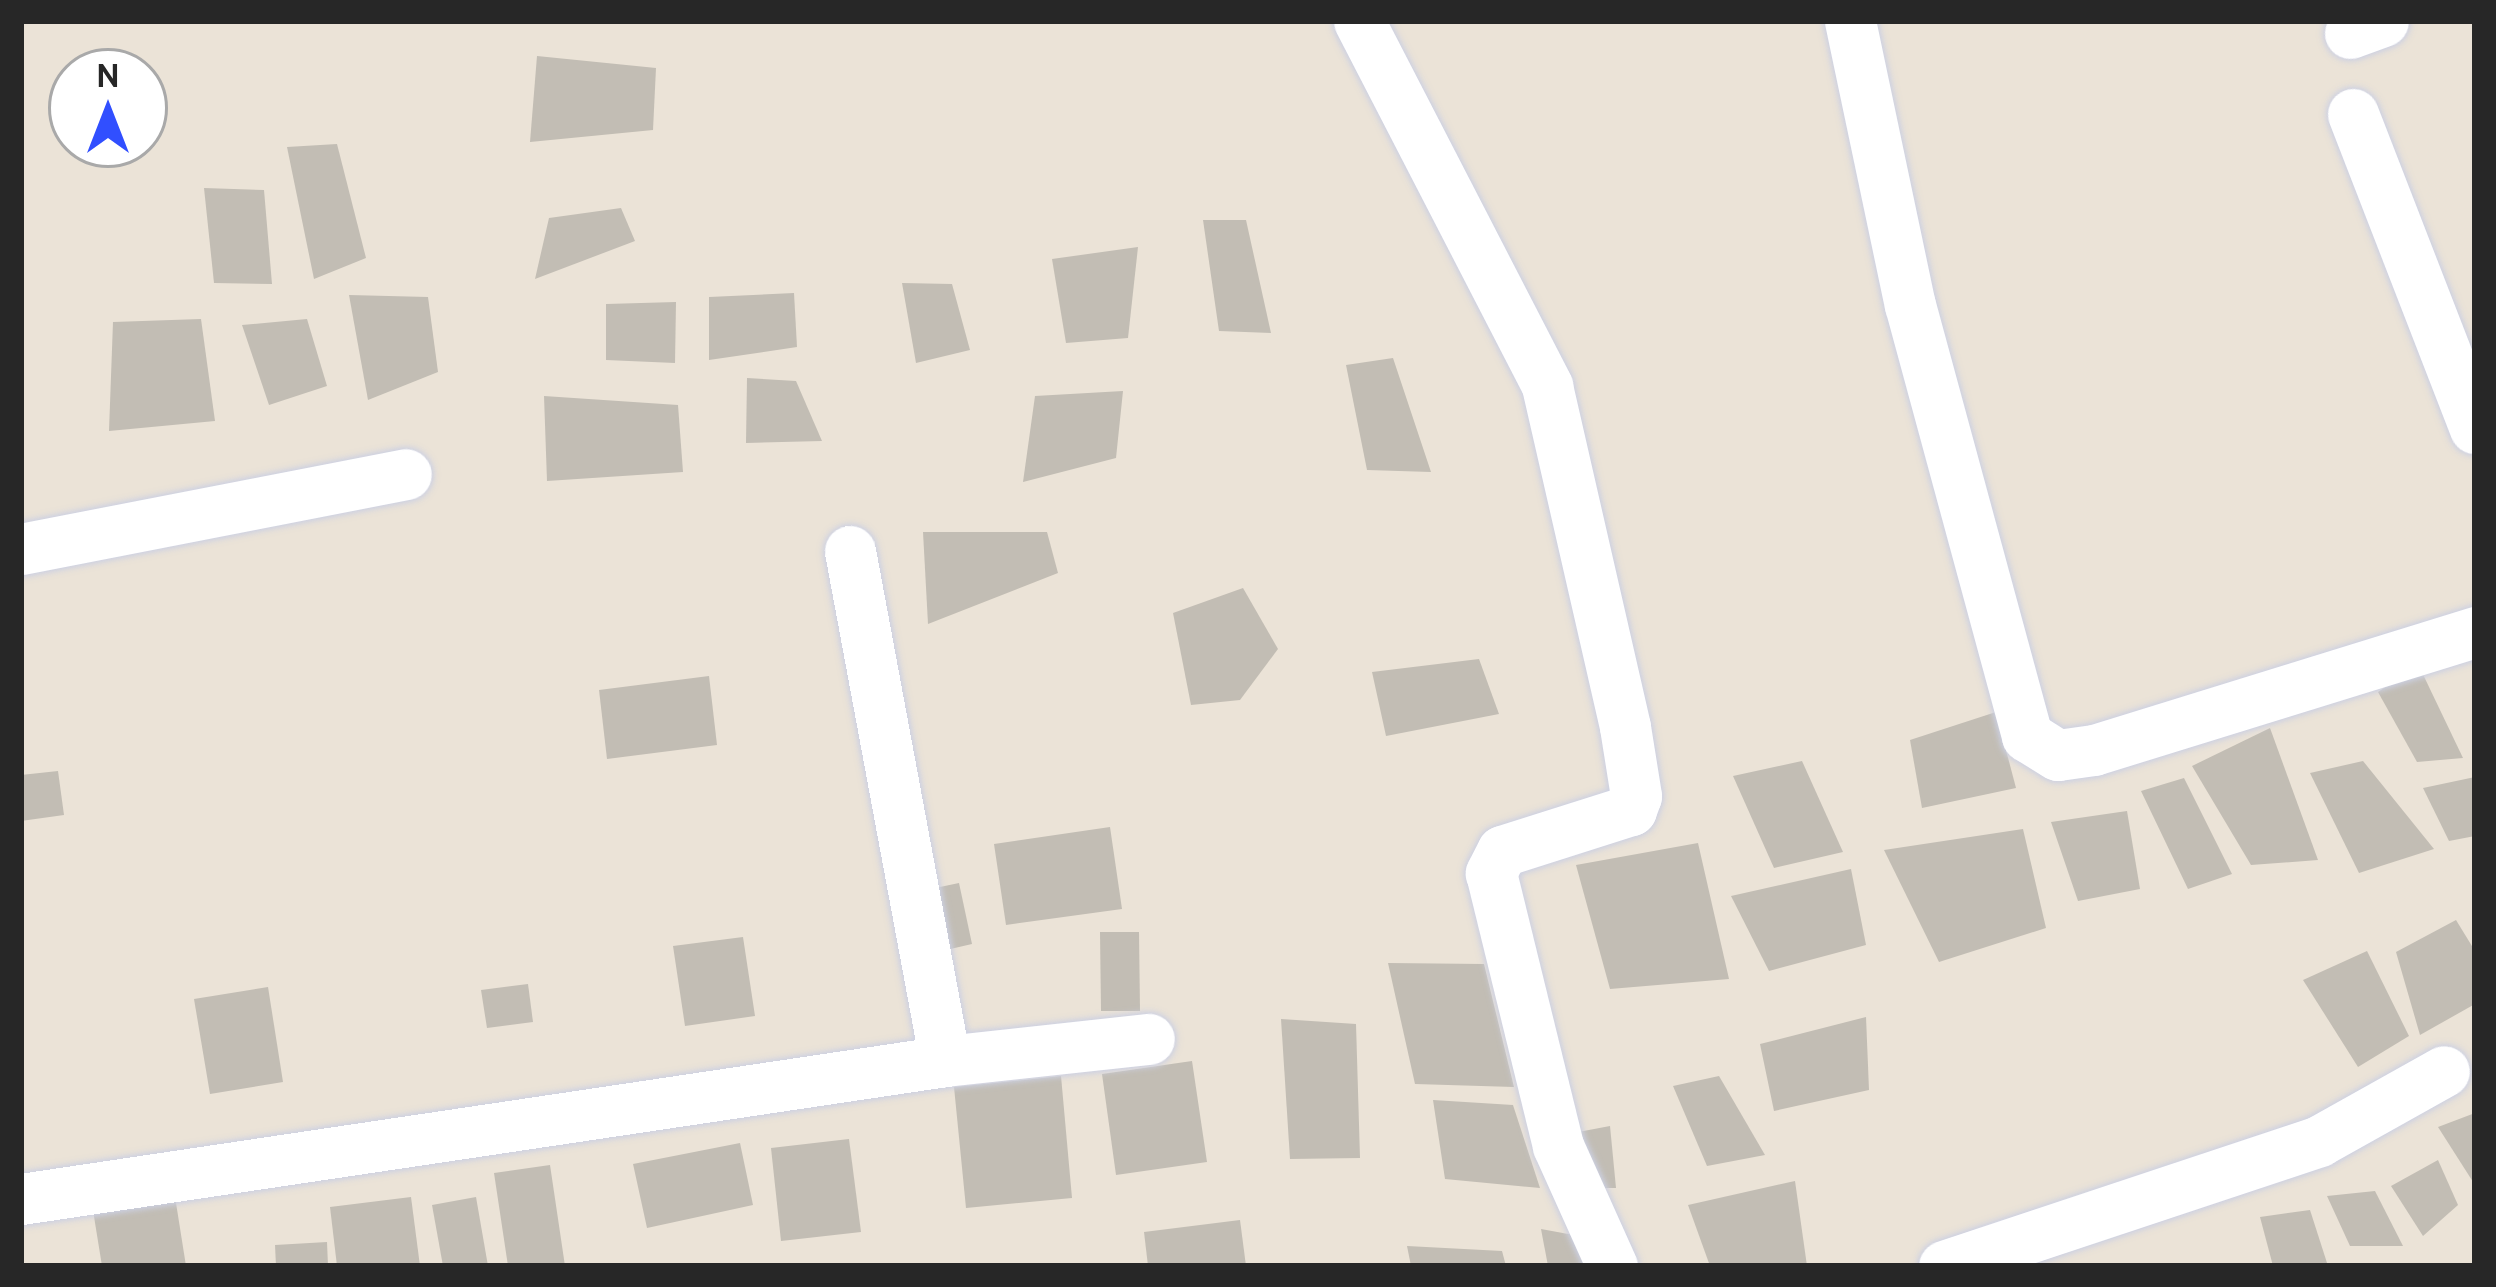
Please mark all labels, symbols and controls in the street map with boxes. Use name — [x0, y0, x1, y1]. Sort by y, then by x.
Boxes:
north arrow — [48, 48, 168, 168]
text: N — [96, 55, 120, 95]

